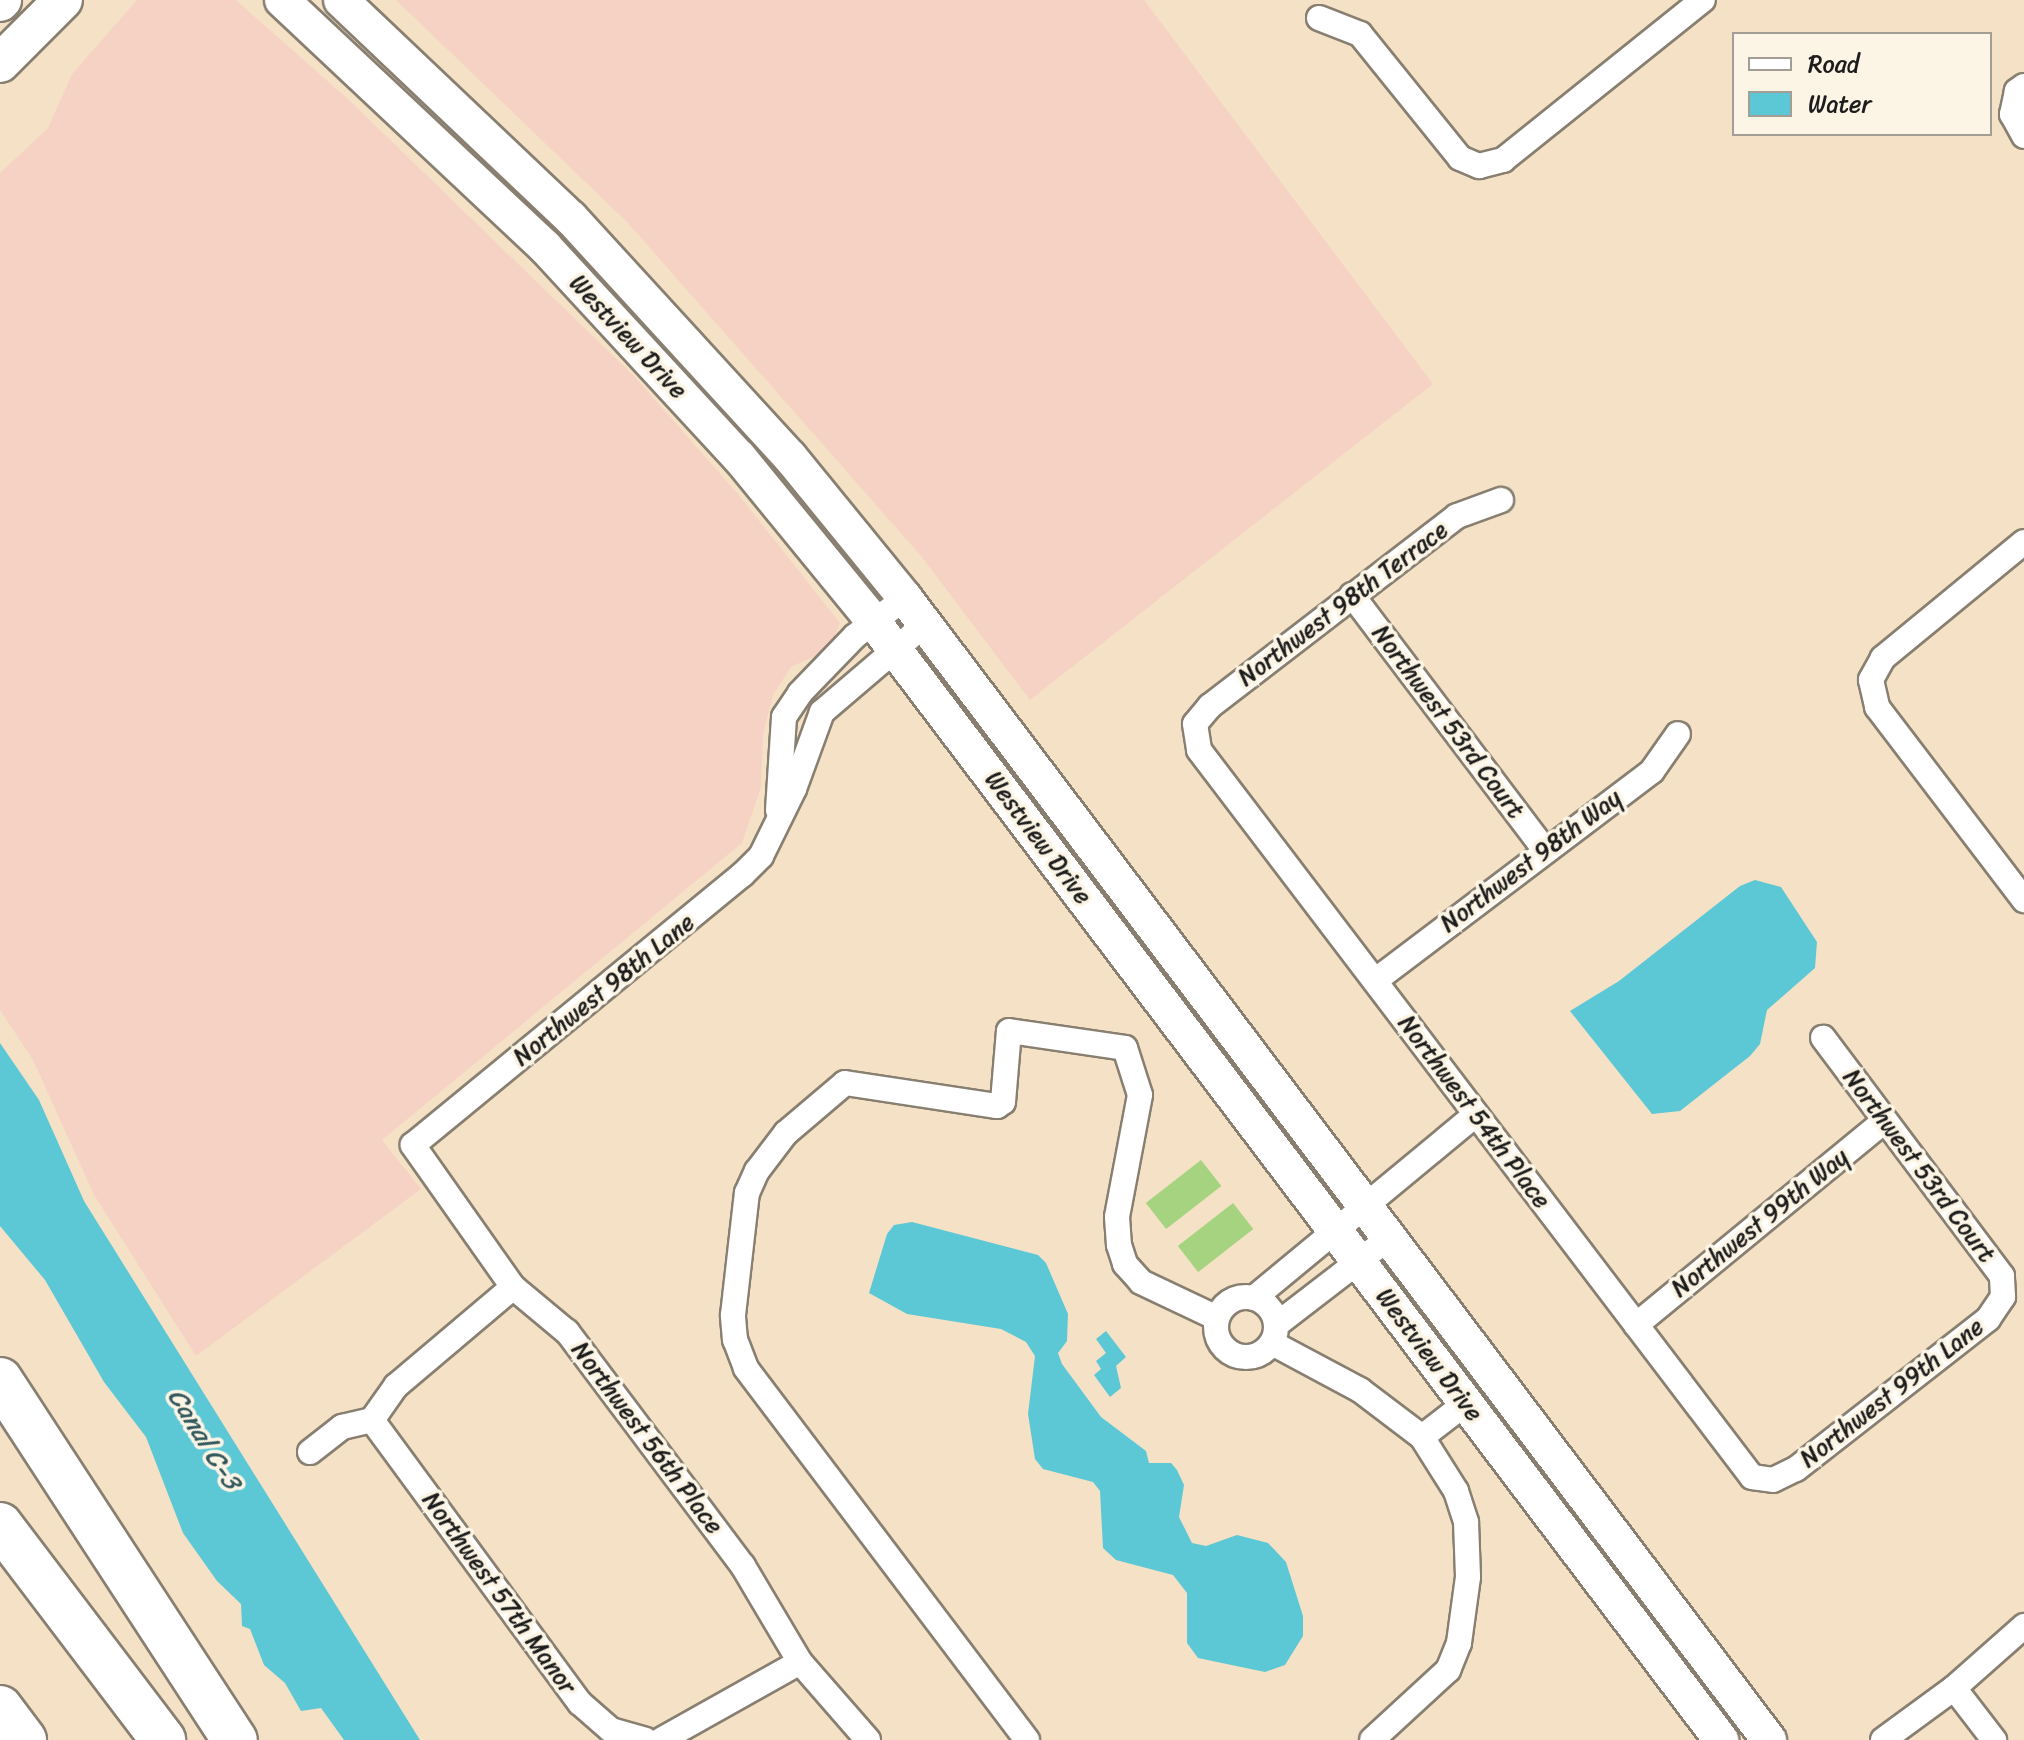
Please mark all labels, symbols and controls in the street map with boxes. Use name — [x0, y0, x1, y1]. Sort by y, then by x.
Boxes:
legend — [1732, 32, 1992, 136]
text: Road — [1808, 43, 1859, 85]
text: Water — [1808, 83, 1871, 125]
street label: Westview Drive — [563, 269, 693, 405]
street label: Northwest 98th Terrace — [1233, 516, 1453, 692]
street label: Northwest 53rd Court — [1366, 620, 1530, 824]
street label: Westview Drive — [979, 766, 1097, 910]
street label: Northwest 98th Way — [1435, 784, 1627, 938]
street label: Northwest 98th Lane — [508, 908, 700, 1072]
street label: Northwest 54th Place — [1392, 1010, 1556, 1214]
street label: Northwest 53rd Court — [1837, 1064, 2001, 1268]
street label: Northwest 99th Way — [1666, 1143, 1854, 1303]
street label: Westview Drive — [1370, 1283, 1488, 1427]
street label: Northwest 99th Lane — [1795, 1312, 1989, 1474]
street label: Northwest 56th Place — [565, 1336, 729, 1540]
water label: Canal C-3 — [161, 1383, 247, 1495]
street label: Northwest 57th Manor — [416, 1487, 582, 1699]

